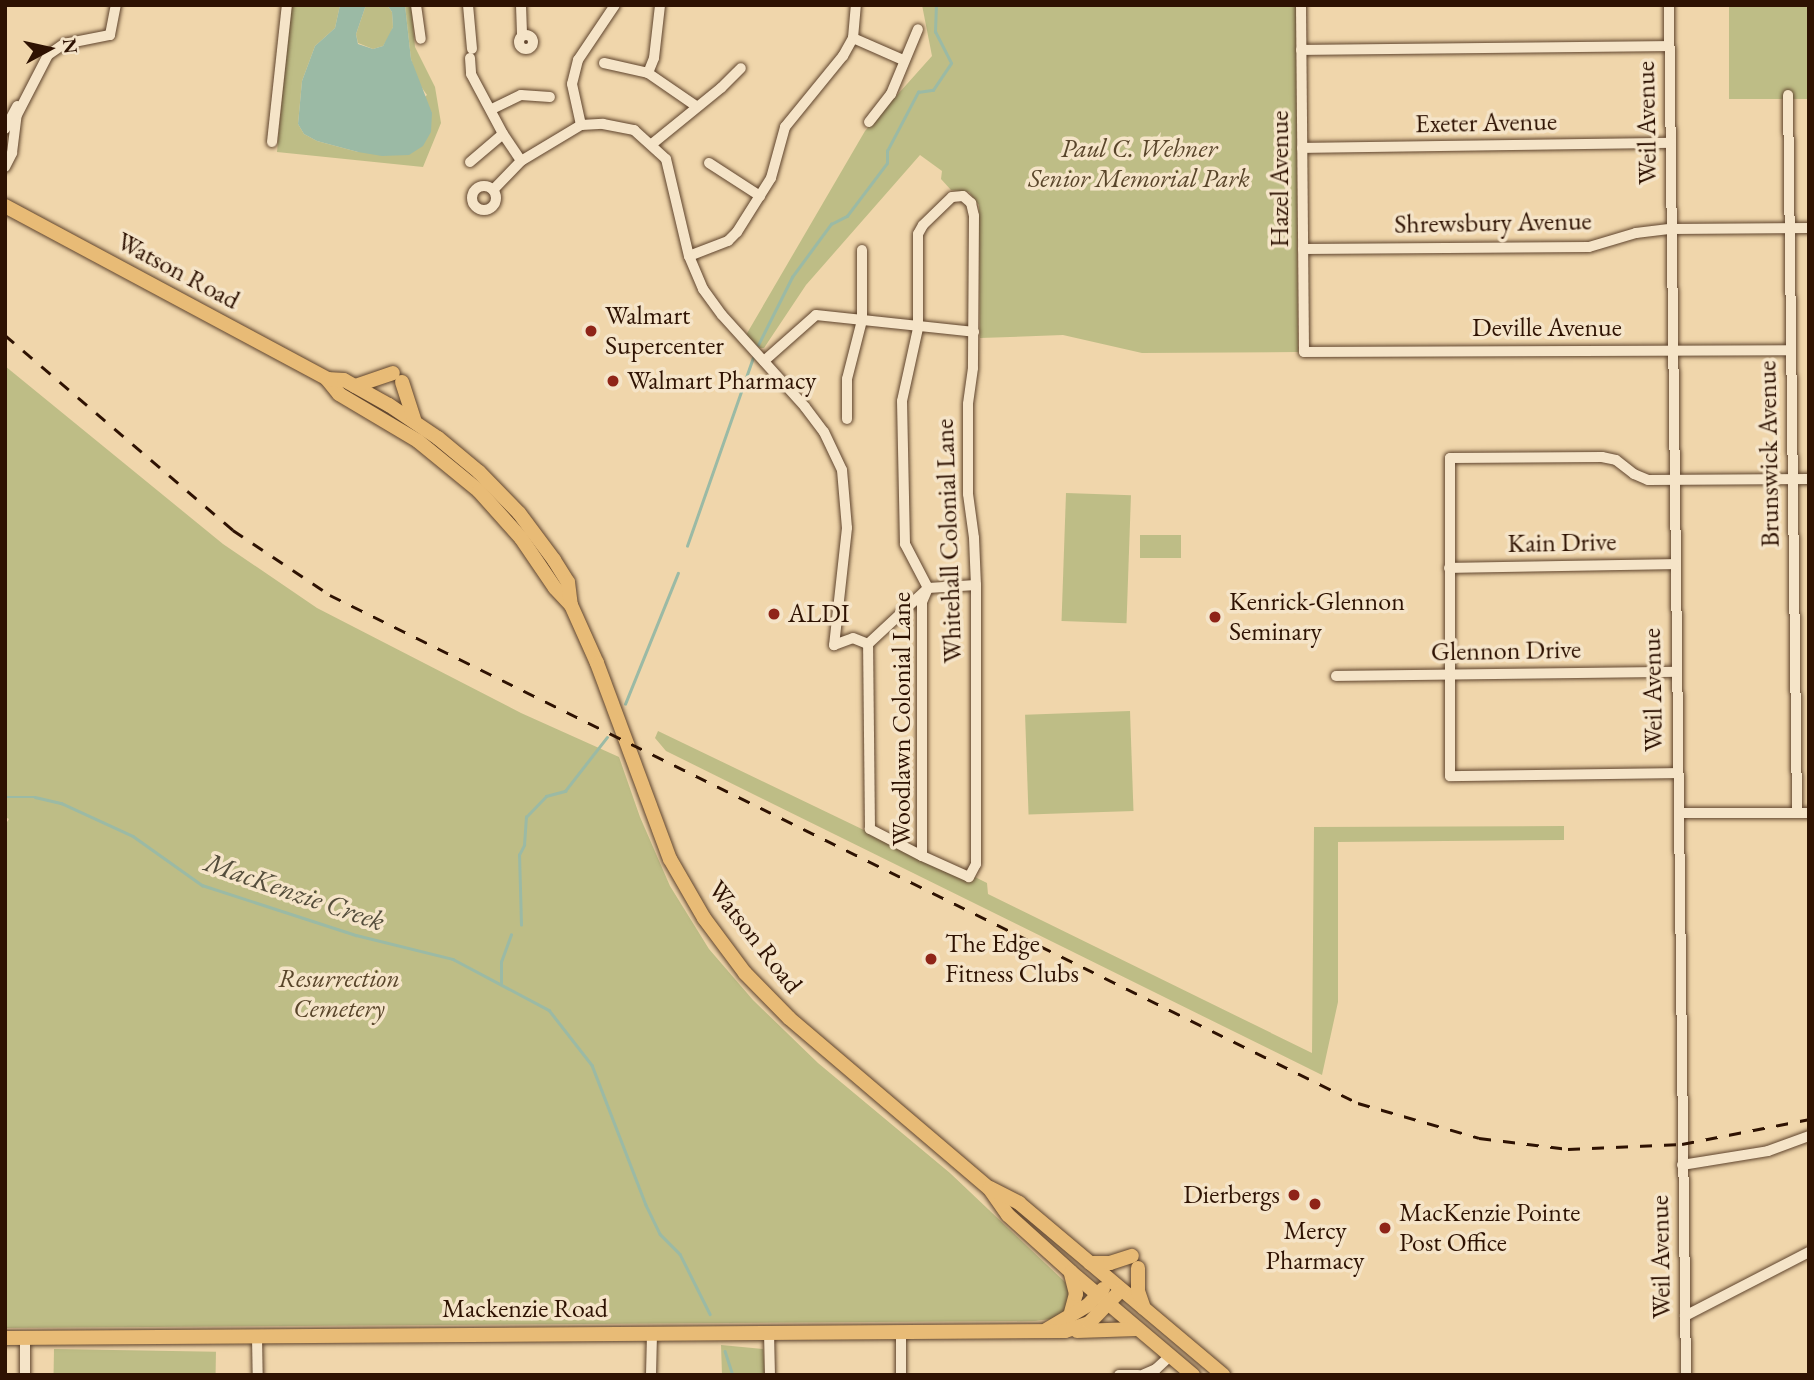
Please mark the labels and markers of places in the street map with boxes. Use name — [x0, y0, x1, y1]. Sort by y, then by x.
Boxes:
place label: Walmart Supercenter — [605, 300, 724, 362]
marker: Walmart Supercenter — [583, 323, 599, 339]
place label: Walmart Pharmacy — [627, 365, 816, 397]
marker: Walmart Pharmacy — [605, 373, 621, 389]
place label: Kenrick-Glennon Seminary — [1229, 586, 1405, 648]
place label: ALDI — [788, 598, 850, 630]
marker: ALDI — [766, 606, 782, 622]
marker: Kenrick-Glennon Seminary — [1207, 609, 1223, 625]
place label: The Edge Fitness Clubs — [945, 928, 1079, 990]
marker: The Edge Fitness Clubs — [923, 951, 939, 967]
place label: Dierbergs — [1183, 1179, 1280, 1211]
marker: Dierbergs — [1286, 1187, 1302, 1203]
marker: Mercy Pharmacy — [1307, 1196, 1323, 1212]
place label: MacKenzie Pointe Post Office — [1399, 1197, 1580, 1258]
place label: Mercy Pharmacy — [1266, 1215, 1364, 1276]
marker: MacKenzie Pointe Post Office — [1377, 1220, 1393, 1236]

